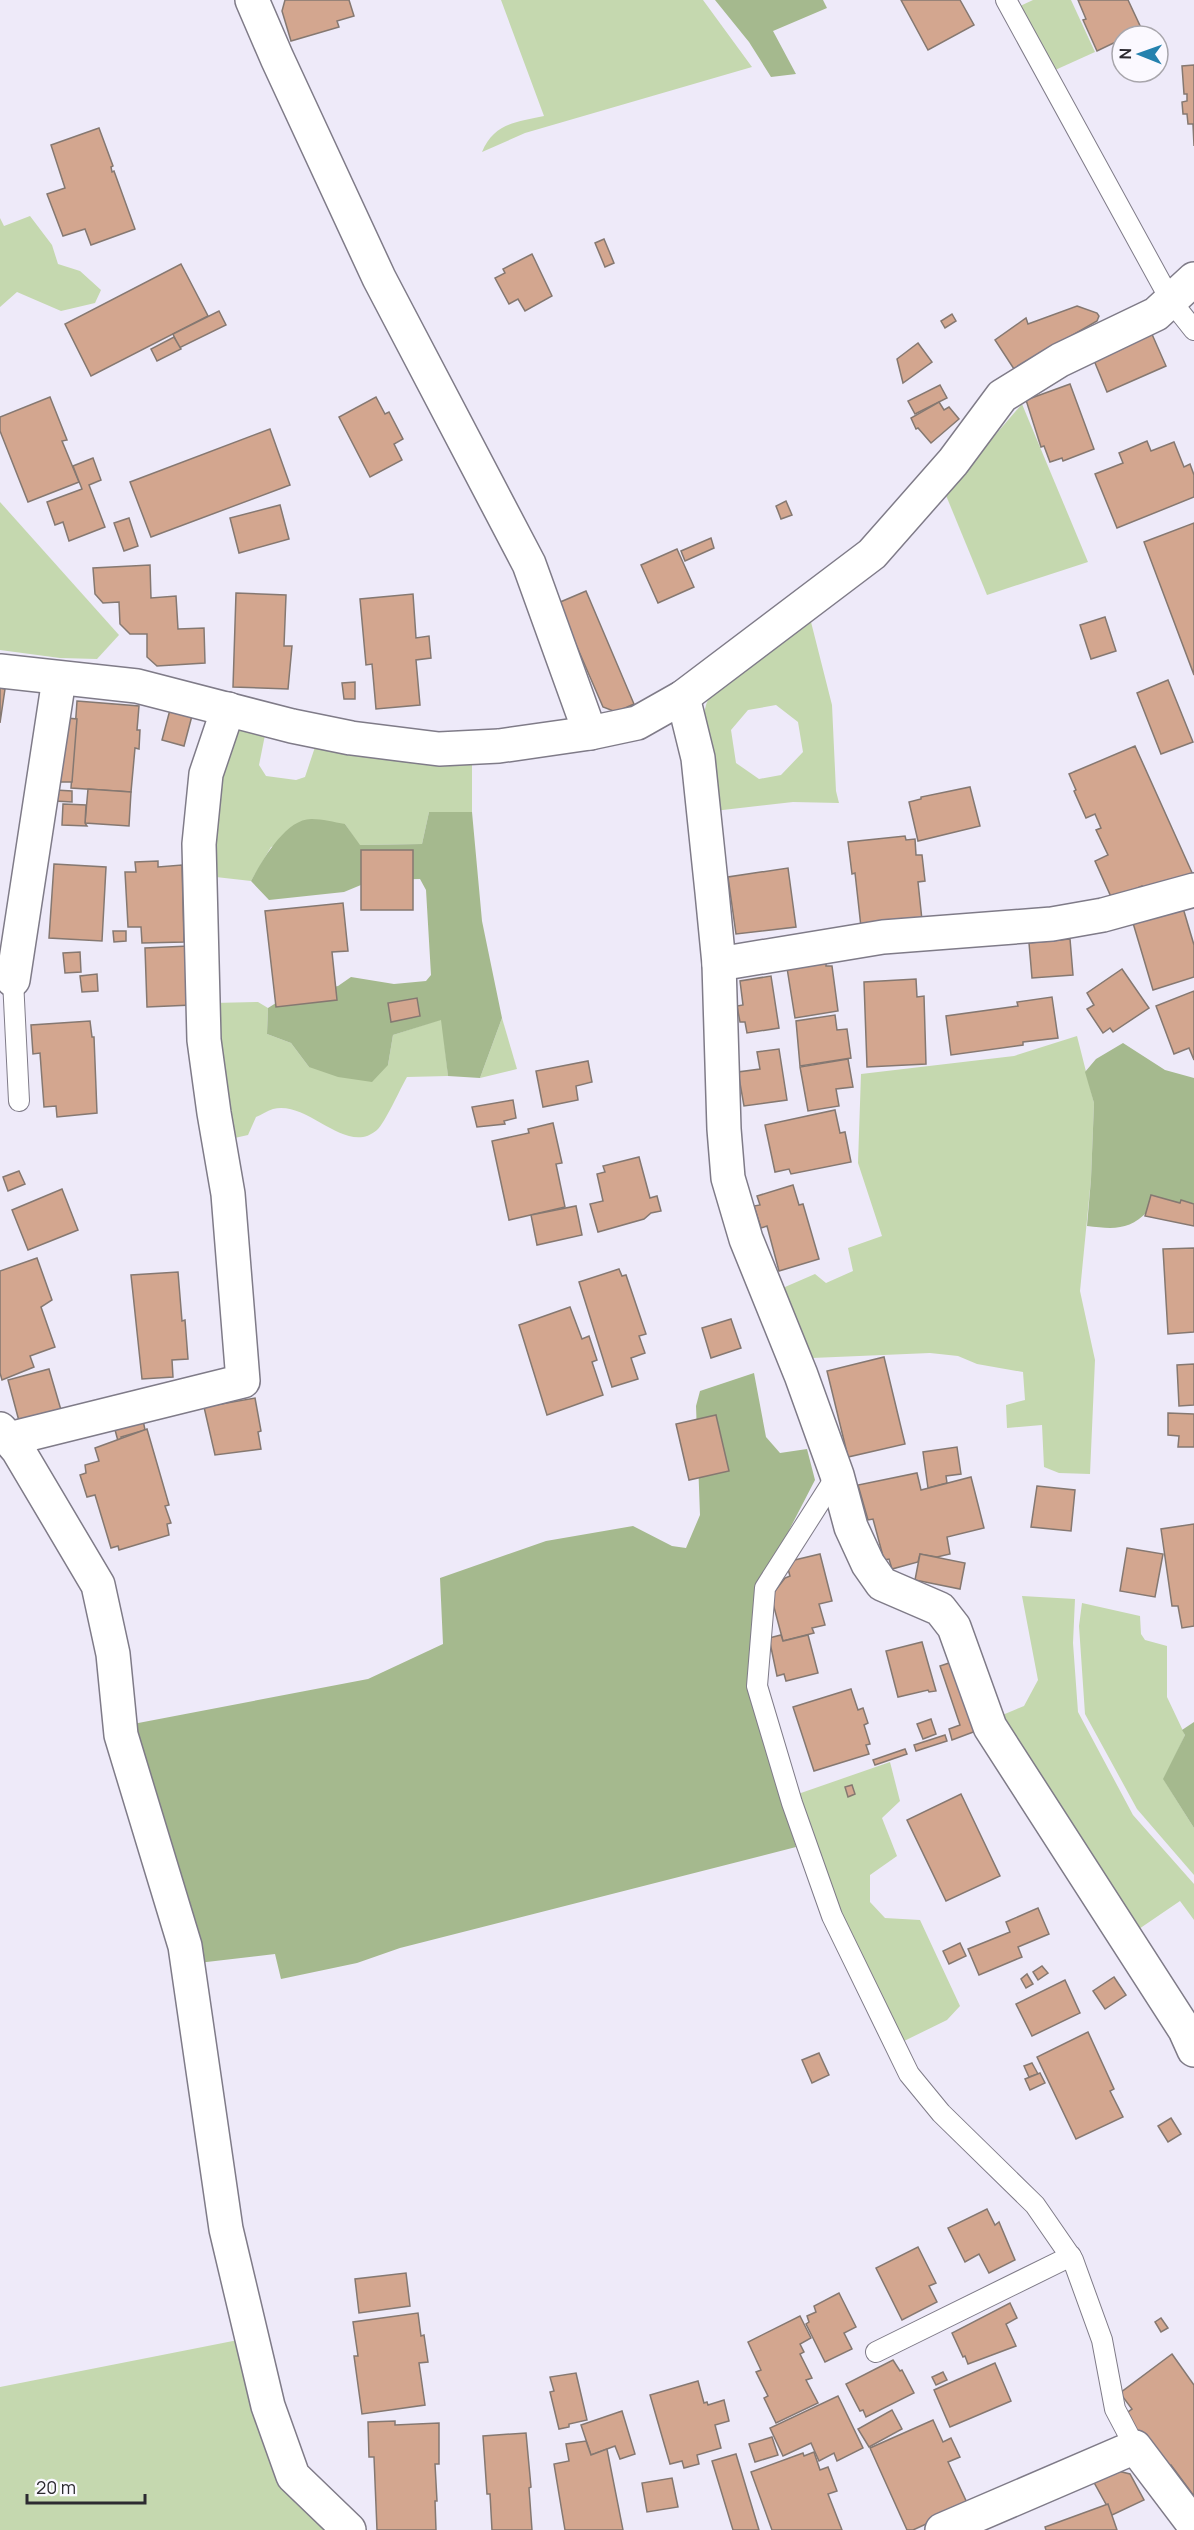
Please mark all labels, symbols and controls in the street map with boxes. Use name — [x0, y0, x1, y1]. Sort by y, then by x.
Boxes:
north arrow — [1110, 24, 1170, 84]
text: N — [1114, 48, 1136, 60]
scale bar — [27, 2467, 146, 2505]
text: 20 m — [36, 2475, 76, 2499]

